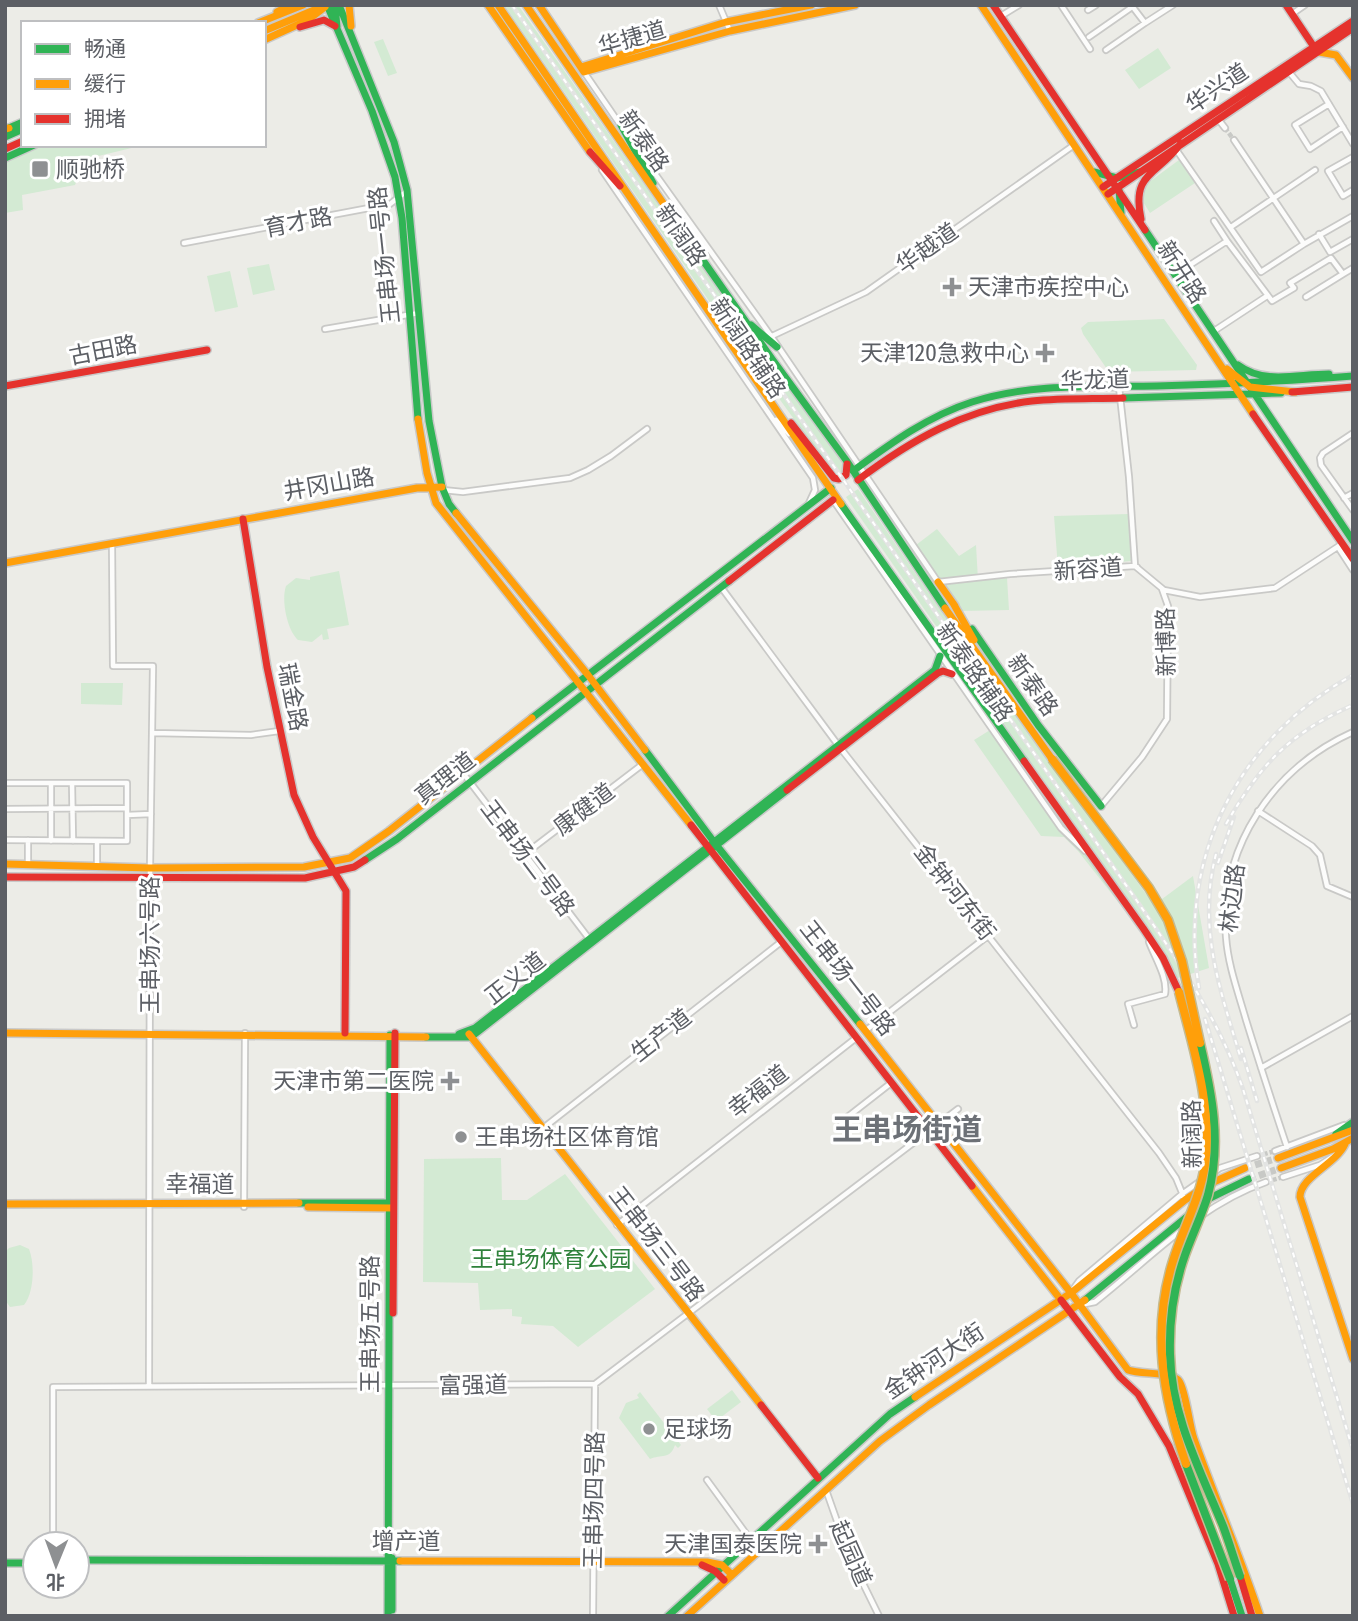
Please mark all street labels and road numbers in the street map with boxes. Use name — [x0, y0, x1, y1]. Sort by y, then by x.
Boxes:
street label: 华捷道 — [595, 15, 669, 61]
street label: 华兴道 — [1181, 57, 1253, 119]
street label: 新泰路 — [613, 105, 675, 177]
street label: 王串场一号路 — [363, 185, 405, 325]
street label: 新阔路 — [650, 199, 712, 271]
street label: 育才路 — [261, 202, 335, 242]
street label: 华越道 — [891, 217, 963, 279]
street label: 新开路 — [1151, 235, 1213, 309]
street label: 新阔路辅路 — [704, 293, 792, 403]
street label: 古田路 — [66, 330, 140, 370]
street label: 华龙道 — [1060, 365, 1130, 395]
street label: 井冈山路 — [281, 462, 377, 506]
street label: 新容道 — [1053, 553, 1123, 585]
street label: 新博路 — [1151, 607, 1181, 677]
street label: 新泰路辅路 — [931, 617, 1019, 727]
street label: 新泰路 — [1002, 649, 1064, 721]
street label: 瑞金路 — [273, 660, 313, 734]
street label: 真理道 — [409, 746, 481, 810]
street label: 康健道 — [548, 777, 620, 841]
street label: 王串场二号路 — [475, 794, 581, 922]
street label: 金钟河东街 — [909, 838, 1001, 946]
street label: 林边路 — [1214, 862, 1250, 934]
street label: 王串场六号路 — [136, 876, 164, 1014]
street label: 王串场一号路 — [794, 915, 902, 1041]
street label: 正义道 — [479, 946, 551, 1010]
street label: 生产道 — [625, 1003, 697, 1067]
street label: 幸福道 — [722, 1059, 794, 1123]
street label: 新阔路 — [1177, 1099, 1207, 1169]
street label: 幸福道 — [166, 1170, 235, 1198]
street label: 王串场三号路 — [603, 1181, 711, 1307]
street label: 王串场五号路 — [356, 1255, 384, 1393]
street label: 金钟河大街 — [879, 1317, 989, 1405]
street label: 富强道 — [438, 1370, 508, 1400]
street label: 王串场四号路 — [579, 1431, 609, 1569]
street label: 起园道 — [824, 1516, 878, 1590]
street label: 增产道 — [372, 1527, 441, 1555]

